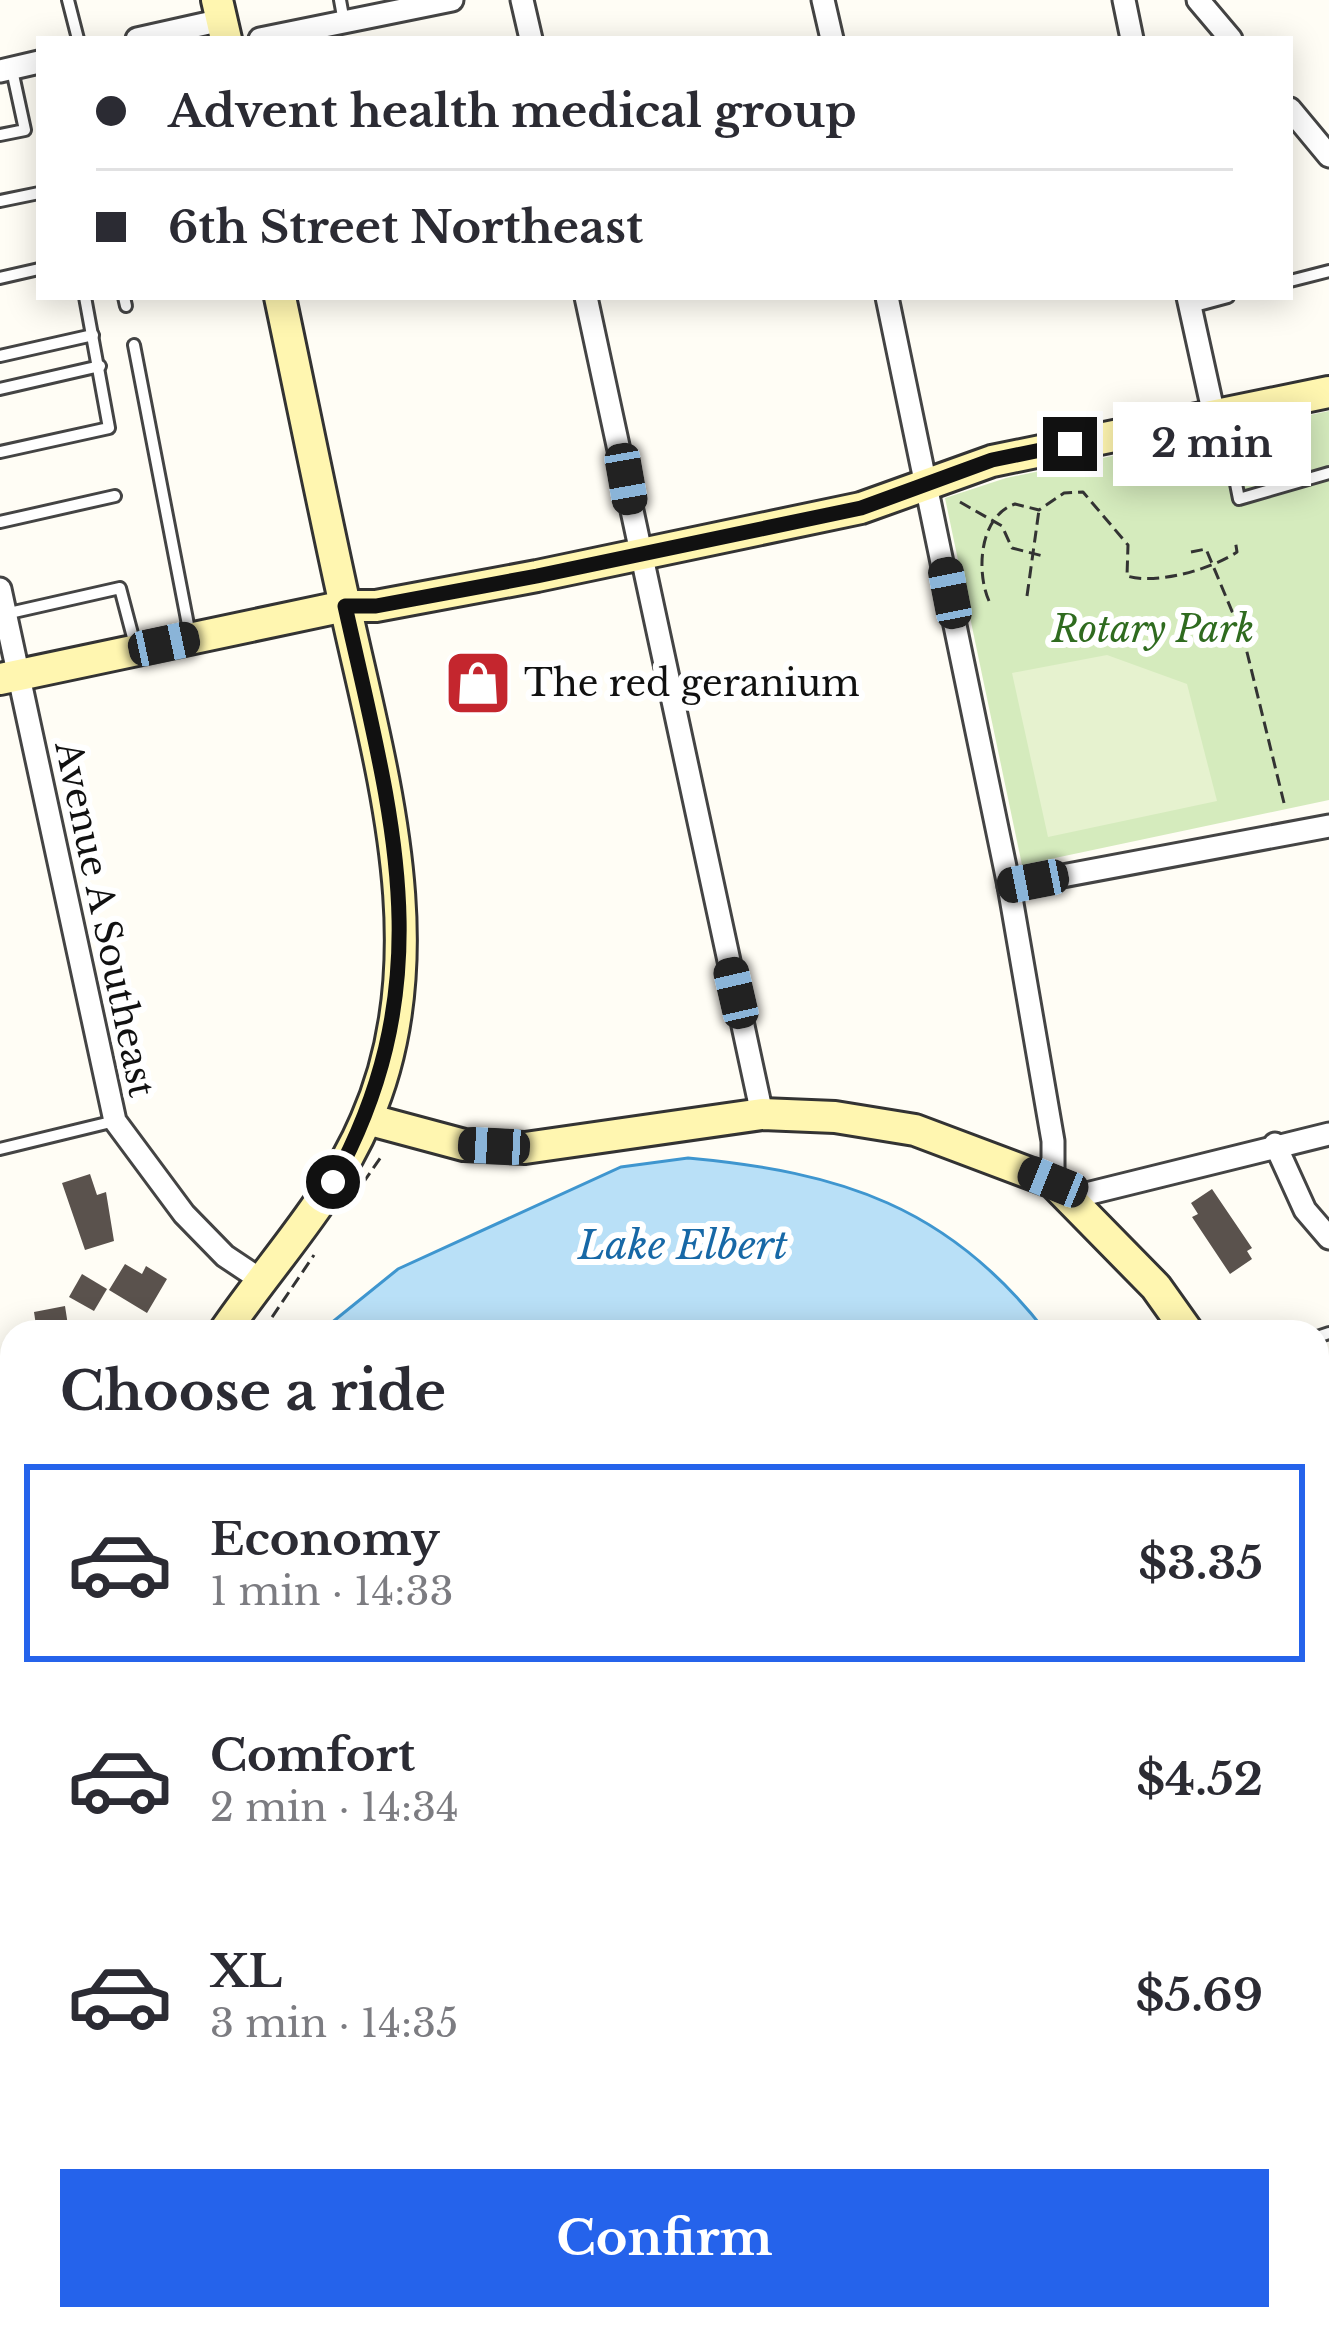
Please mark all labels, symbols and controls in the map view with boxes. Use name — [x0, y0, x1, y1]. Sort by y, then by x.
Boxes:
text: Advent health medical group — [168, 83, 857, 139]
text: 6th Street Northeast — [168, 199, 643, 255]
callout: 2 min — [1112, 402, 1310, 486]
route end — [1043, 417, 1097, 471]
text: 2 min — [1151, 419, 1273, 468]
car — [602, 440, 650, 518]
car — [925, 554, 975, 632]
park label: Rotary Park — [1051, 607, 1254, 652]
car — [125, 619, 203, 669]
shop icon: The red geranium — [443, 648, 513, 718]
place label: The red geranium — [524, 661, 860, 706]
street label: Avenue A Southeast — [45, 736, 165, 1101]
car — [994, 856, 1072, 906]
car — [710, 954, 762, 1032]
car — [457, 1126, 531, 1166]
car — [1013, 1152, 1093, 1212]
route start — [306, 1155, 360, 1209]
water label: Lake Elbert — [577, 1221, 788, 1270]
text: Choose a ride — [60, 1358, 446, 1425]
icon: car — [66, 1509, 174, 1617]
text: Economy — [210, 1511, 440, 1567]
text: $3.35 — [1138, 1535, 1263, 1591]
text: 1 min · 14:33 — [210, 1567, 453, 1616]
icon: car — [66, 1725, 174, 1833]
text: Comfort — [210, 1727, 415, 1783]
text: $4.52 — [1136, 1751, 1263, 1807]
text: 2 min · 14:34 — [210, 1783, 459, 1832]
icon: car — [66, 1941, 174, 2049]
text: XL — [210, 1943, 282, 1999]
text: $5.69 — [1135, 1967, 1263, 2023]
text: 3 min · 14:35 — [210, 1999, 458, 2048]
button: Confirm — [60, 2169, 1269, 2307]

